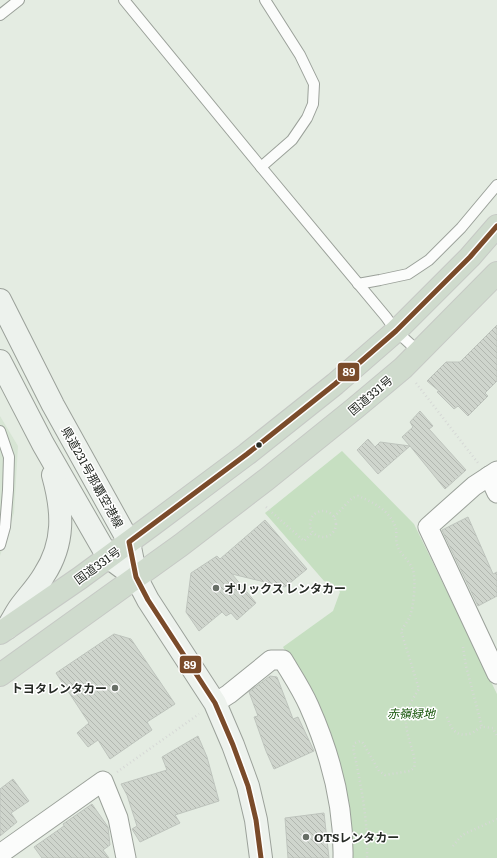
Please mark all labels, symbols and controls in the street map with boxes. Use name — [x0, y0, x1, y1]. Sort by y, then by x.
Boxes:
line badge: 89 — [337, 362, 360, 382]
text: 89 — [343, 363, 355, 379]
street label: 国道331号 — [344, 371, 396, 419]
street label: 県道231号那覇空港線 — [58, 423, 128, 531]
unlabelled marker — [254, 440, 264, 450]
street label: 国道331号 — [70, 542, 124, 588]
place label: オリックス レンタカー — [224, 579, 346, 597]
marker: オリックス レンタカー — [211, 583, 221, 593]
line badge: 89 — [179, 655, 202, 674]
text: 89 — [184, 656, 196, 672]
place label: トヨタレンタカー — [11, 679, 107, 697]
marker: トヨタレンタカー — [110, 683, 120, 693]
park label: 赤嶺緑地 — [387, 704, 437, 722]
place label: OTSレンタカー — [314, 828, 399, 846]
marker: OTSレンタカー — [301, 832, 311, 842]

